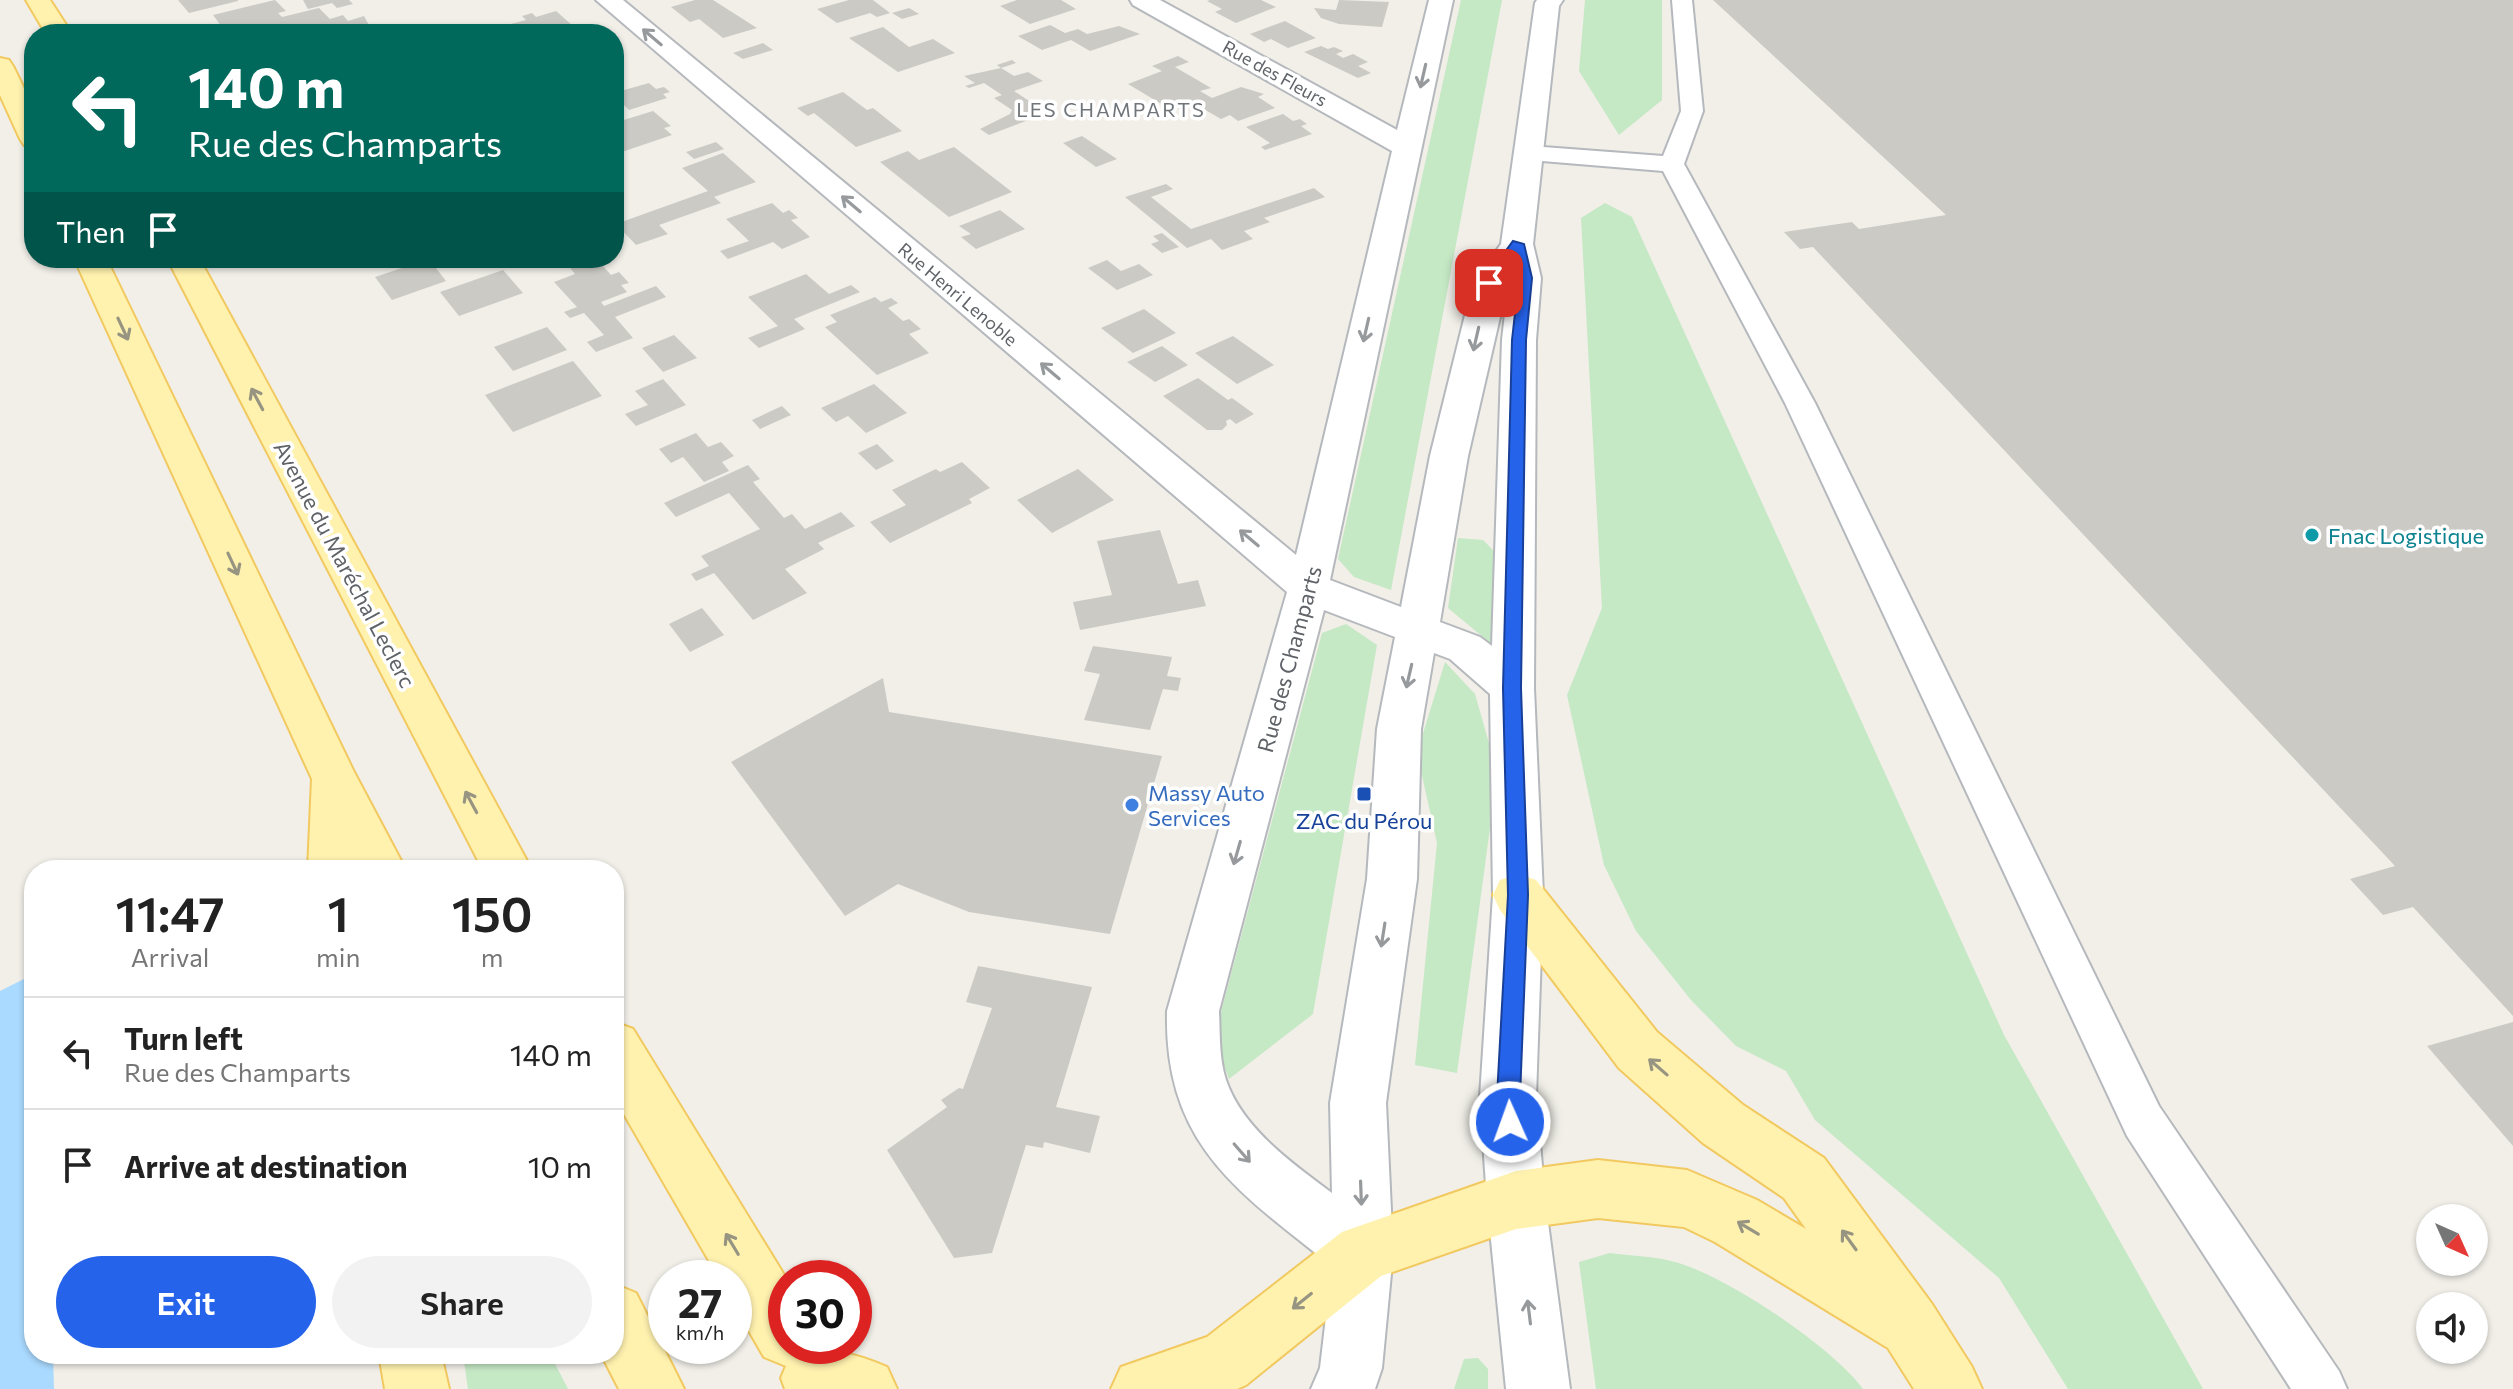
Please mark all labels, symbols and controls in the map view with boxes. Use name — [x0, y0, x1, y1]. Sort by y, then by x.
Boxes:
one-way arrow — [642, 28, 662, 46]
street label: Rue des Fleurs — [1219, 35, 1331, 111]
text: 140 m — [188, 51, 344, 120]
icon: left — [56, 56, 160, 160]
one-way arrow — [1415, 63, 1430, 88]
district label: LES CHAMPARTS — [1016, 97, 1206, 121]
text: Rue des Champarts — [188, 120, 502, 164]
one-way arrow — [841, 195, 861, 213]
icon: arrive — [141, 208, 185, 252]
text: Then — [56, 212, 125, 249]
street label: Rue Henri Lenoble — [894, 238, 1022, 350]
pin — [1455, 249, 1523, 317]
icon: arrive — [1467, 261, 1511, 305]
one-way arrow — [116, 316, 131, 340]
one-way arrow — [1358, 316, 1373, 342]
one-way arrow — [1468, 326, 1483, 352]
one-way arrow — [1040, 362, 1061, 380]
one-way arrow — [249, 387, 265, 411]
street label: Avenue du Maréchal Leclerc — [268, 436, 422, 692]
place label: Fnac Logistique — [2328, 522, 2484, 549]
marker: Fnac Logistique — [2303, 526, 2321, 544]
one-way arrow — [1239, 529, 1260, 547]
one-way arrow — [227, 551, 242, 576]
street label: Rue des Champarts — [1251, 563, 1327, 755]
one-way arrow — [1401, 663, 1416, 689]
place label: Massy Auto Services — [1148, 779, 1265, 831]
marker: ZAC du Pérou — [1355, 785, 1373, 803]
one-way arrow — [463, 790, 479, 814]
marker: Massy Auto Services — [1123, 796, 1141, 814]
place label: ZAC du Pérou — [1296, 807, 1432, 834]
one-way arrow — [1229, 839, 1244, 865]
text: 11:47 — [115, 883, 225, 942]
text: 1 — [327, 883, 349, 942]
text: 150 — [452, 883, 533, 942]
one-way arrow — [1375, 922, 1390, 947]
text: Arrival — [131, 941, 209, 972]
text: min — [316, 941, 360, 972]
text: m — [481, 941, 503, 972]
text: Turn left — [124, 1019, 243, 1056]
icon: left — [56, 1031, 100, 1075]
text: 140 m — [510, 1035, 592, 1072]
text: Rue des Champarts — [124, 1056, 351, 1087]
one-way arrow — [1648, 1059, 1669, 1077]
position arrow — [1468, 1080, 1552, 1164]
icon: arrive — [56, 1143, 100, 1187]
one-way arrow — [1233, 1143, 1251, 1163]
text: Arrive at destination — [124, 1147, 408, 1184]
text: 10 m — [528, 1147, 592, 1184]
one-way arrow — [1353, 1179, 1369, 1206]
north arrow — [2416, 1204, 2488, 1276]
map controls — [2416, 1204, 2488, 1364]
one-way arrow — [1737, 1220, 1760, 1236]
one-way arrow — [1840, 1230, 1857, 1252]
one-way arrow — [723, 1233, 739, 1256]
button: Exit — [56, 1256, 316, 1348]
button: Share — [332, 1256, 592, 1348]
speed limit sign: 30 — [768, 1260, 872, 1364]
text: 27 — [678, 1277, 722, 1326]
one-way arrow — [1292, 1292, 1313, 1310]
button: sound — [2416, 1292, 2488, 1364]
one-way arrow — [1521, 1299, 1536, 1325]
text: km/h — [676, 1320, 724, 1344]

